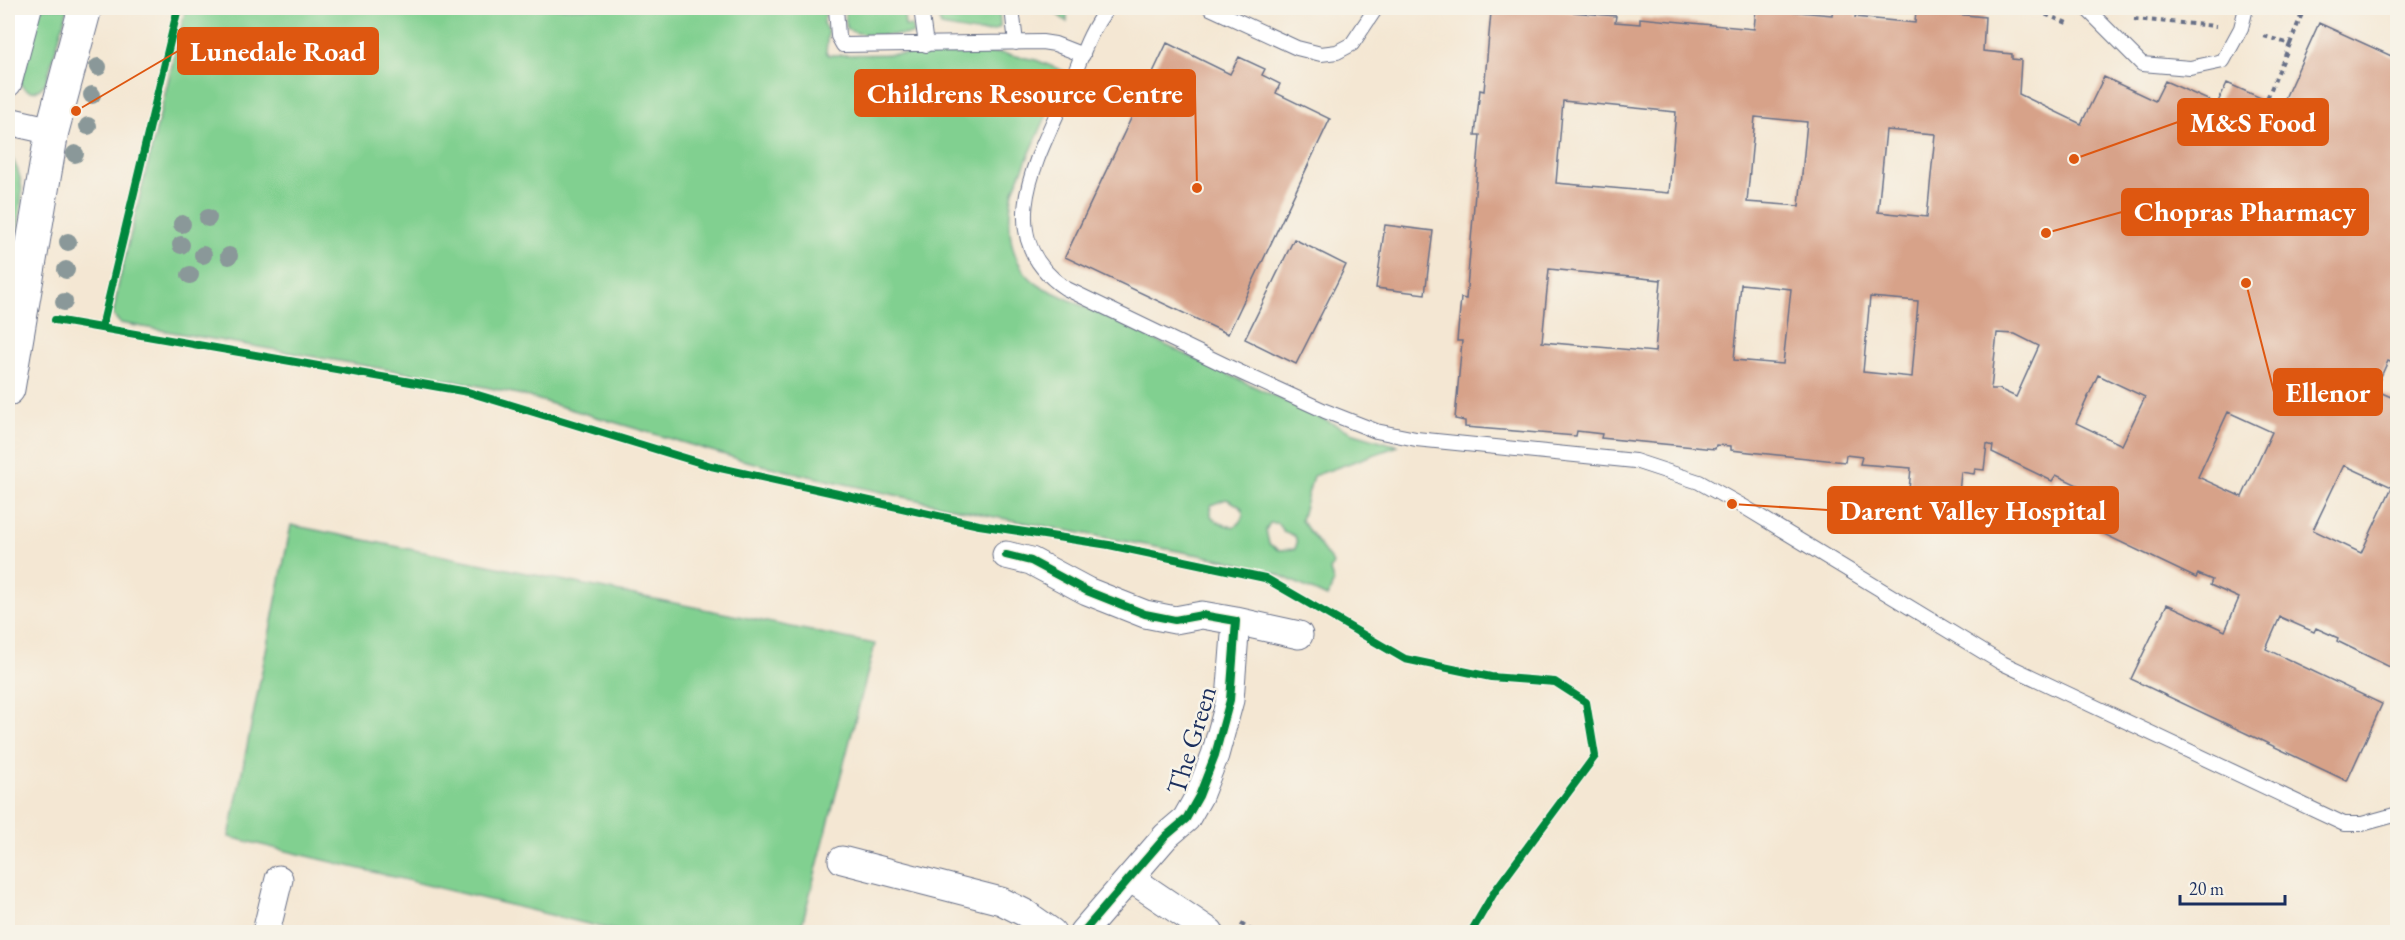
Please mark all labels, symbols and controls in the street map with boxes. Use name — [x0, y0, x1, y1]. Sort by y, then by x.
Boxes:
callout: Lunedale Road — [178, 28, 378, 74]
text: Lunedale Road — [190, 33, 366, 69]
callout: Childrens Resource Centre — [855, 70, 1195, 116]
text: Childrens Resource Centre — [867, 75, 1183, 111]
callout: M&S Food — [2178, 99, 2328, 145]
text: M&S Food — [2190, 104, 2317, 140]
callout: Chopras Pharmacy — [2122, 189, 2368, 235]
text: Chopras Pharmacy — [2134, 193, 2356, 229]
callout: Ellenor — [2274, 369, 2382, 415]
text: Ellenor — [2286, 374, 2371, 410]
callout: Darent Valley Hospital — [1828, 487, 2118, 533]
text: Darent Valley Hospital — [1840, 492, 2106, 528]
street label: The Green — [1158, 681, 1224, 799]
scale bar — [2180, 868, 2285, 906]
text: 20 m — [2189, 877, 2224, 900]

